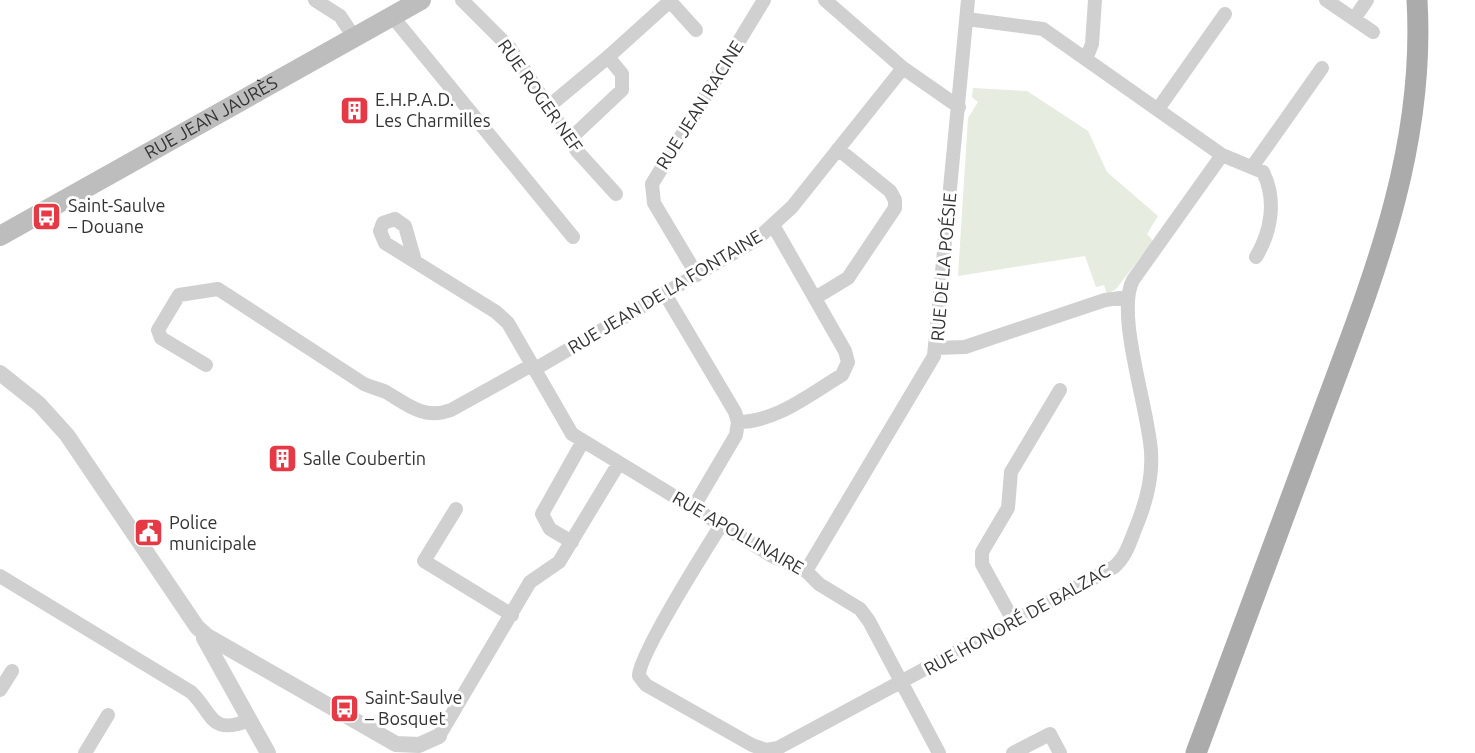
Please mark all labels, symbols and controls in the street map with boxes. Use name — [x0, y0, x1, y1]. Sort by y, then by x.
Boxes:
street label: RUE ROGER NEF — [495, 35, 587, 156]
street label: RUE JEAN RACINE — [652, 37, 747, 172]
street label: RUE JEAN JAURÈS — [141, 72, 281, 162]
place label: E.H.P.A.D. Les Charmilles — [375, 89, 491, 130]
building icon: E.H.P.A.D. Les Charmilles — [338, 94, 370, 126]
street label: RUE DE LA POÉSIE — [926, 192, 959, 342]
place label: Saint-Saulve – Douane — [67, 195, 166, 236]
bus stop icon: Saint-Saulve – Douane — [31, 200, 63, 232]
street label: RUE JEAN DE LA FONTAINE — [564, 225, 765, 357]
building icon: Salle Coubertin — [266, 443, 298, 475]
place label: Salle Coubertin — [303, 448, 426, 468]
street label: RUE APOLLINAIRE — [670, 487, 807, 578]
place label: Police municipale — [169, 512, 257, 553]
public building icon: Police municipale — [132, 517, 164, 549]
street label: RUE HONORÉ DE BALZAC — [920, 559, 1113, 679]
place label: Saint-Saulve – Bosquet — [364, 687, 463, 728]
bus stop icon: Saint-Saulve – Bosquet — [328, 692, 360, 724]

